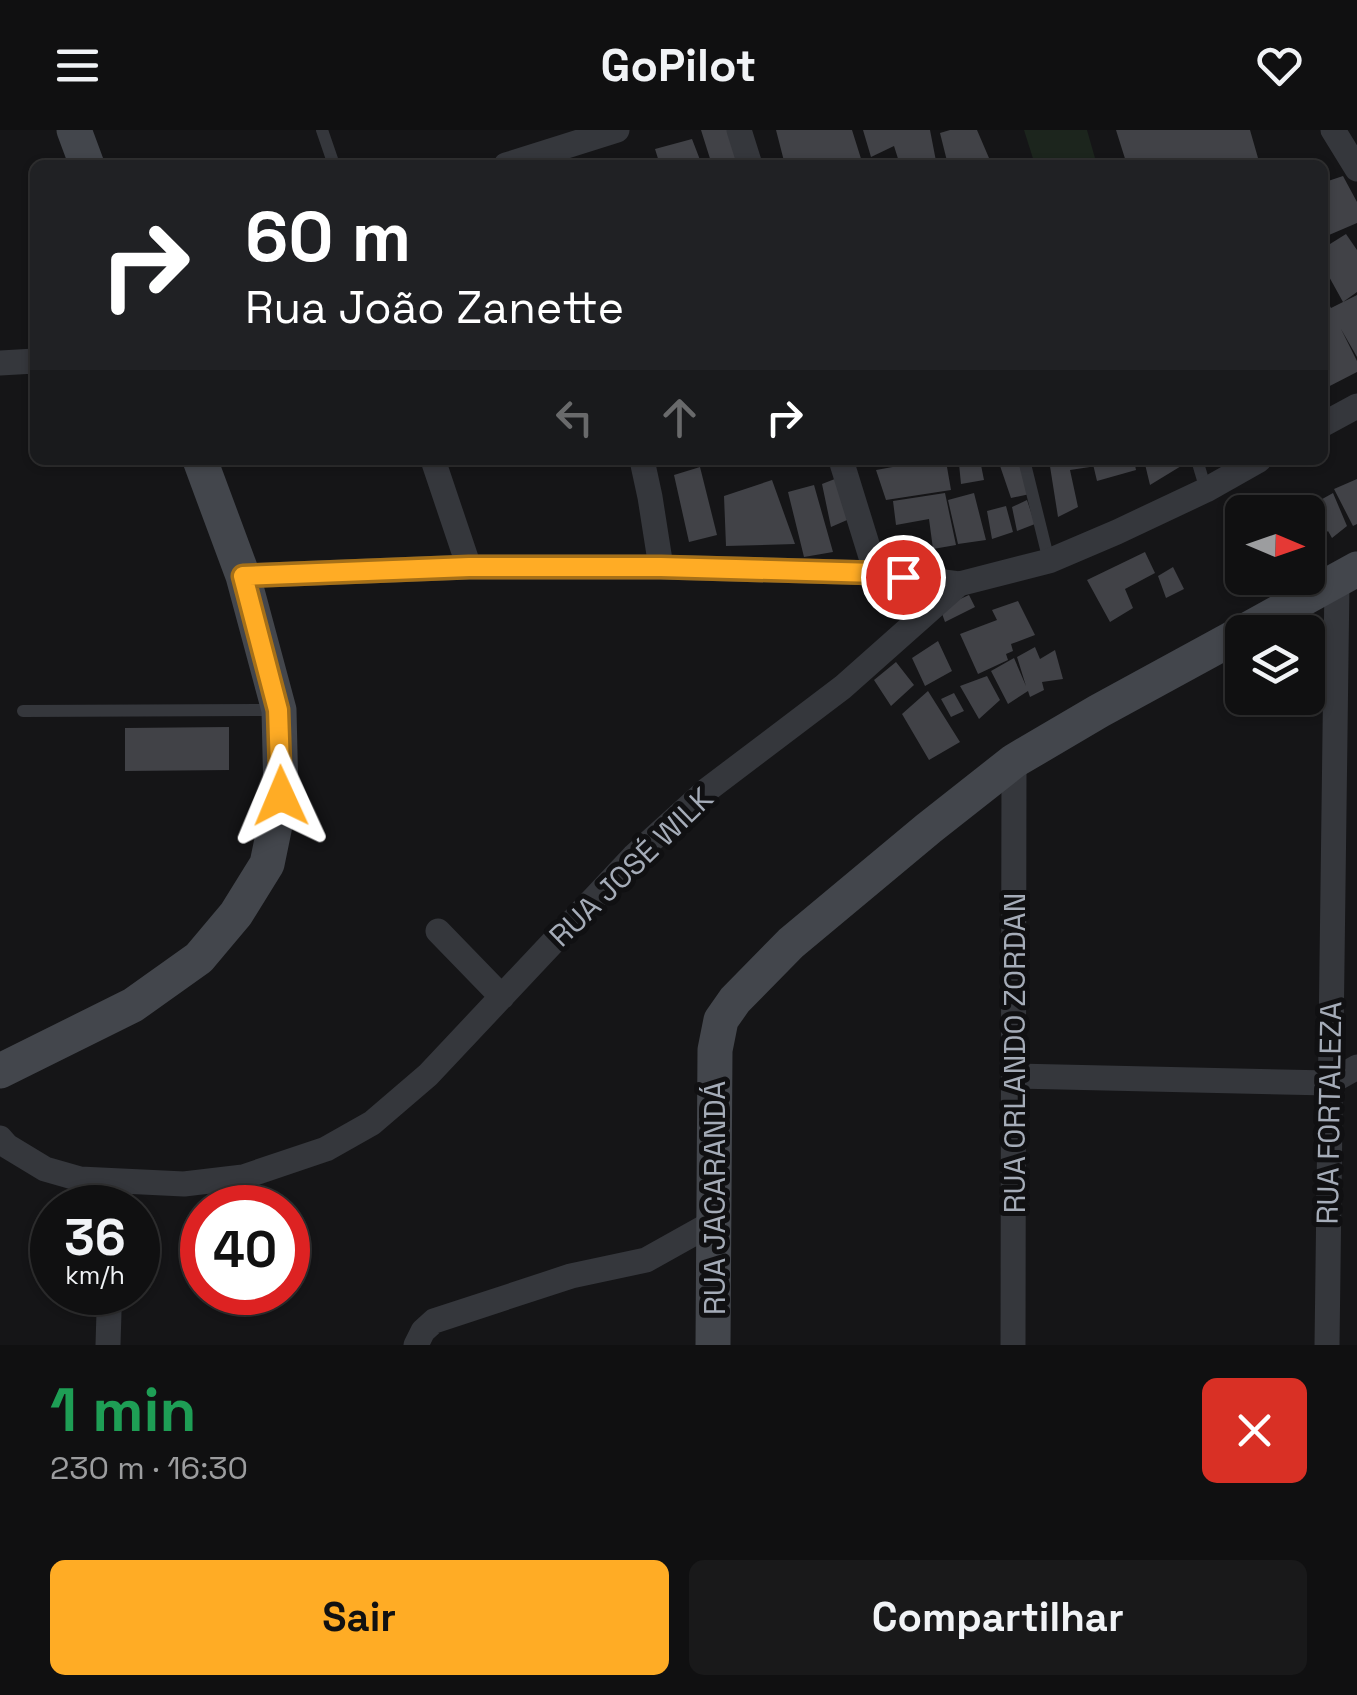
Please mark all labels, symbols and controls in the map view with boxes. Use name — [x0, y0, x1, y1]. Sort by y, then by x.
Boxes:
text: GoPilot — [601, 37, 756, 94]
icon: menu — [50, 38, 105, 93]
icon: heart — [1252, 38, 1307, 93]
text: 60 m — [245, 192, 411, 281]
icon: right — [80, 200, 210, 330]
text: Rua João Zanette — [245, 279, 624, 336]
icon: left — [547, 390, 602, 445]
icon: ahead — [652, 390, 707, 445]
icon: right — [757, 390, 812, 445]
north arrow — [1225, 495, 1325, 595]
map controls — [1225, 495, 1325, 715]
pin — [861, 535, 946, 620]
icon: arrive — [876, 550, 931, 605]
button: layers — [1225, 615, 1325, 715]
position arrow — [229, 744, 333, 848]
street label: RUA JOSÉ WILK — [541, 779, 721, 955]
street label: RUA ORLANDO ZORDAN — [995, 893, 1034, 1213]
street label: RUA FORTALEZA — [1308, 1001, 1350, 1225]
street label: RUA JACARANDÁ — [695, 1081, 734, 1315]
speed limit sign: 40 — [180, 1185, 310, 1315]
text: 36 — [64, 1206, 126, 1270]
text: km/h — [65, 1259, 125, 1291]
text: 1 min — [50, 1372, 197, 1449]
button: close — [1202, 1378, 1307, 1483]
text: 230 m · 16:30 — [50, 1448, 248, 1488]
button: Sair — [50, 1560, 669, 1675]
button: Compartilhar — [689, 1560, 1307, 1675]

